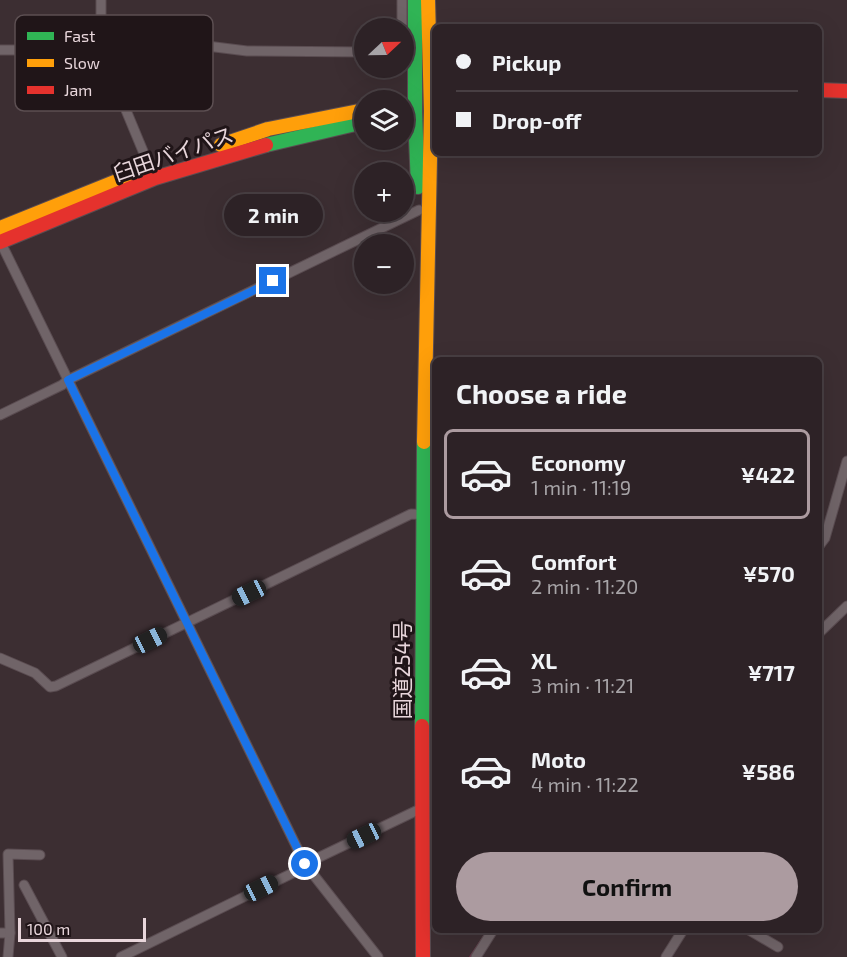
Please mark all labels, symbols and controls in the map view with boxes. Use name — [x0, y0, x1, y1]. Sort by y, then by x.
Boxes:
legend — [15, 15, 213, 111]
north arrow — [354, 18, 414, 78]
map controls — [354, 18, 414, 294]
text: Fast — [64, 26, 95, 45]
text: Pickup — [492, 49, 561, 75]
text: Slow — [64, 53, 100, 72]
text: Jam — [64, 80, 92, 99]
button: layers — [354, 90, 414, 150]
text: Drop-off — [492, 107, 581, 133]
street label: 臼田バイパス — [110, 121, 236, 185]
button: + — [354, 162, 414, 222]
callout: 2 min — [224, 194, 322, 236]
text: 2 min — [248, 203, 299, 227]
button: − — [354, 234, 414, 294]
route end — [259, 267, 286, 294]
text: Choose a ride — [456, 377, 627, 409]
icon: car — [459, 447, 513, 501]
text: Economy — [531, 449, 626, 475]
text: ¥422 — [741, 461, 795, 487]
text: 1 min · 11:19 — [531, 475, 631, 499]
icon: car — [459, 546, 513, 600]
text: Comfort — [531, 548, 616, 574]
text: ¥570 — [743, 560, 795, 586]
text: 2 min · 11:20 — [531, 574, 638, 598]
car — [229, 577, 269, 609]
street label: 国道254号 — [389, 621, 414, 719]
car — [130, 624, 170, 656]
icon: car — [459, 645, 513, 699]
text: XL — [531, 647, 557, 673]
text: ¥717 — [748, 659, 795, 685]
text: 3 min · 11:21 — [531, 673, 634, 697]
icon: car — [459, 744, 513, 798]
text: Moto — [531, 746, 586, 772]
text: ¥586 — [742, 758, 795, 784]
text: 4 min · 11:22 — [531, 772, 639, 796]
car — [344, 820, 384, 852]
route start — [291, 850, 318, 877]
button: Confirm — [456, 852, 798, 921]
car — [241, 872, 281, 904]
scale bar — [18, 915, 146, 942]
text: 100 m — [27, 919, 70, 938]

